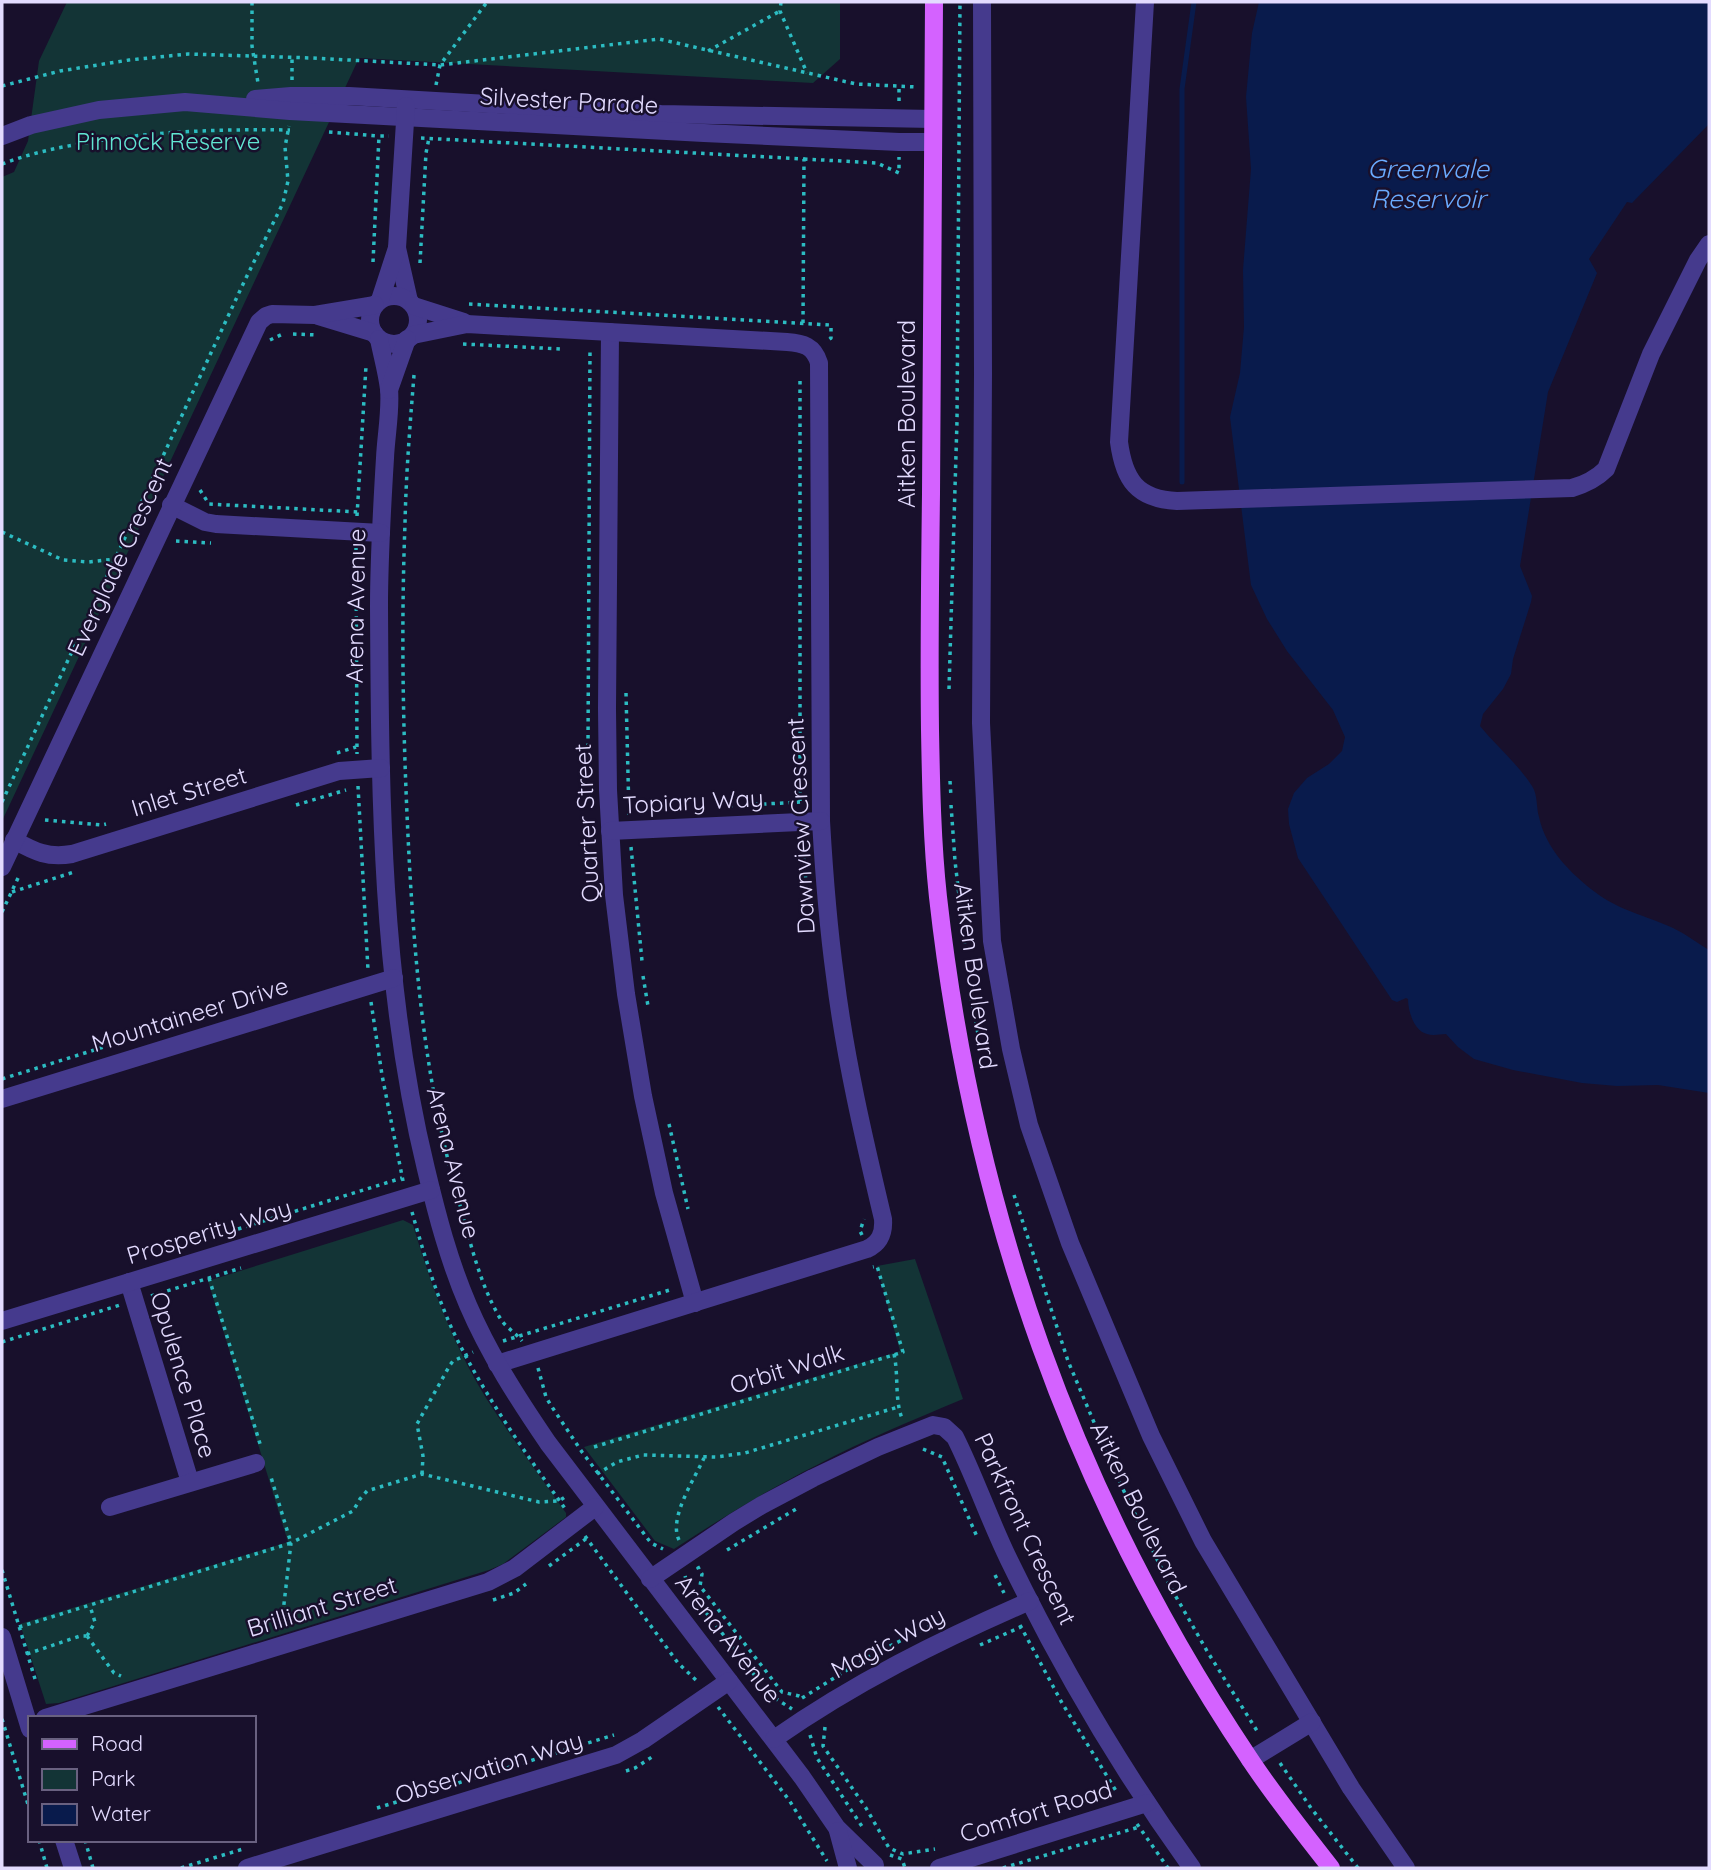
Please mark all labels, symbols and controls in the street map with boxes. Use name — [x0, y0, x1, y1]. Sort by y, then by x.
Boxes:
street label: Silvester Parade — [479, 80, 659, 120]
park label: Pinnock Reserve — [76, 126, 260, 156]
water label: Greenvale Reservoir — [1367, 152, 1490, 215]
street label: Aitken Boulevard — [891, 320, 921, 508]
street label: Everglade Crescent — [60, 453, 178, 660]
street label: Arena Avenue — [339, 528, 371, 684]
street label: Dawnview Crescent — [779, 717, 821, 935]
street label: Quarter Street — [567, 743, 605, 903]
street label: Inlet Street — [127, 759, 250, 823]
street label: Topiary Way — [622, 782, 764, 820]
street label: Aitken Boulevard — [948, 881, 1004, 1071]
street label: Mountaineer Drive — [88, 970, 292, 1058]
street label: Arena Avenue — [421, 1084, 487, 1242]
street label: Prosperity Way — [123, 1192, 295, 1270]
street label: Opulence Place — [144, 1288, 223, 1461]
street label: Orbit Walk — [726, 1336, 847, 1400]
street label: Aitken Boulevard — [1084, 1416, 1194, 1599]
street label: Parkfront Crescent — [968, 1428, 1084, 1629]
street label: Arena Avenue — [669, 1568, 788, 1709]
street label: Brilliant Street — [243, 1569, 400, 1643]
street label: Magic Way — [825, 1600, 950, 1685]
legend — [28, 1716, 256, 1842]
street label: Observation Way — [391, 1724, 586, 1810]
text: Road — [91, 1730, 143, 1756]
text: Park — [91, 1765, 135, 1791]
street label: Comfort Road — [956, 1774, 1116, 1848]
text: Water — [91, 1800, 151, 1826]

